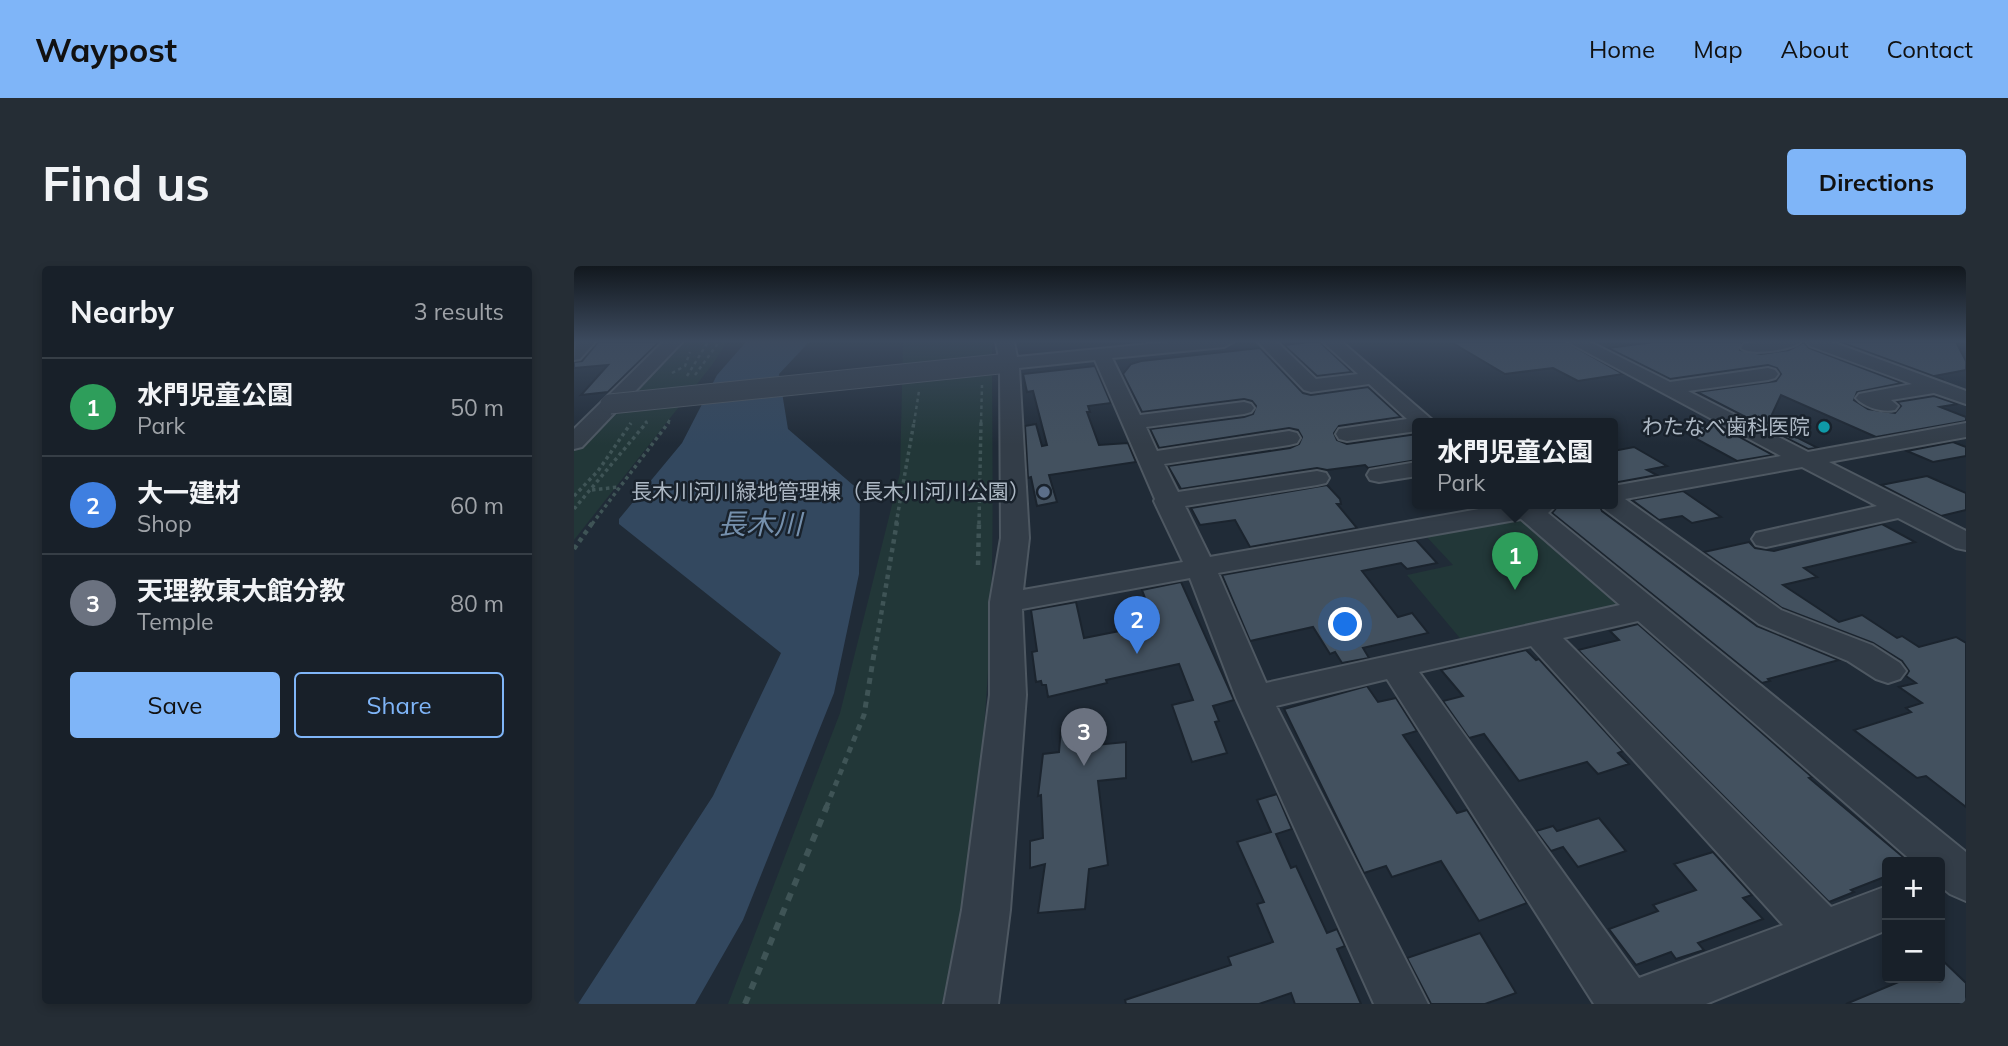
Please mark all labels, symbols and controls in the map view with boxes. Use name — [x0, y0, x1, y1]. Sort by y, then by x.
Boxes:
text: Waypost — [35, 29, 177, 70]
text: Home — [1589, 34, 1655, 64]
text: Map — [1693, 34, 1743, 64]
text: About — [1781, 34, 1849, 64]
text: Contact — [1887, 34, 1973, 64]
button: Directions — [1787, 149, 1966, 215]
text: Find us — [42, 152, 210, 213]
text: Nearby — [70, 293, 174, 331]
text: 3 results — [414, 297, 504, 326]
text: 水門児童公園 — [137, 378, 293, 411]
text: 1 — [86, 393, 100, 422]
text: 50 m — [450, 393, 504, 422]
text: Park — [137, 411, 185, 440]
place label: わたなべ歯科医院 — [1642, 413, 1810, 439]
popup — [1412, 418, 1618, 509]
marker: わたなべ歯科医院 — [1816, 419, 1832, 435]
text: 水門児童公園 — [1437, 435, 1593, 468]
text: Park — [1437, 468, 1485, 497]
text: 大一建材 — [137, 476, 241, 509]
place label: 長木川河川緑地管理棟（長木川河川公園） — [631, 478, 1030, 504]
marker: 長木川河川緑地管理棟（長木川河川公園） — [1036, 484, 1052, 500]
text: 2 — [86, 491, 100, 520]
text: 60 m — [450, 491, 504, 520]
water label: 長木川 — [718, 506, 805, 541]
text: Shop — [137, 509, 192, 538]
pin: 1 — [1492, 532, 1538, 590]
text: 天理教東大館分教 — [137, 574, 345, 607]
text: 3 — [86, 589, 100, 618]
text: 80 m — [450, 589, 504, 618]
pin: 2 — [1114, 596, 1160, 654]
text: Temple — [137, 607, 214, 636]
your location — [1328, 607, 1362, 641]
button: Save — [70, 672, 280, 738]
button: Share — [294, 672, 504, 738]
pin: 3 — [1061, 708, 1107, 766]
map controls — [1882, 857, 1945, 983]
button: + — [1882, 857, 1945, 920]
button: − — [1882, 920, 1945, 983]

